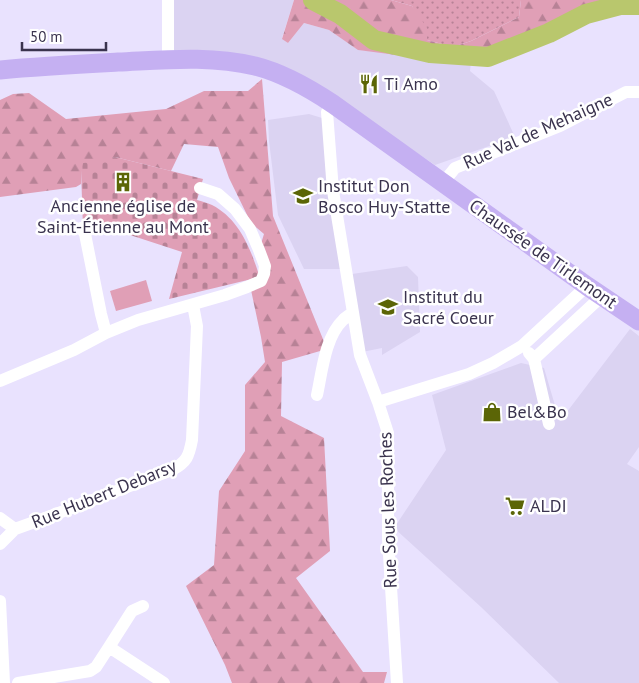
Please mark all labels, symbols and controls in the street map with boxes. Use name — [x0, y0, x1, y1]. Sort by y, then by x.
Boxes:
scale bar — [22, 20, 106, 52]
text: 50 m — [30, 27, 63, 46]
place label: Ti Amo — [384, 72, 438, 95]
restaurant icon: Ti Amo — [358, 73, 380, 95]
street label: Rue Val de Mehaigne — [459, 87, 616, 174]
building icon: Ancienne église de Saint-Étienne au Mont — [112, 171, 134, 193]
place label: Institut Don Bosco Huy-Statte — [318, 174, 450, 218]
school or university icon: Institut Don Bosco Huy-Statte — [292, 185, 314, 207]
place label: Ancienne église de Saint-Étienne au Mont — [37, 194, 209, 238]
street label: Chaussée de Tirlemont — [465, 194, 622, 313]
place label: Institut du Sacré Coeur — [403, 285, 494, 329]
school or university icon: Institut du Sacré Coeur — [377, 296, 399, 318]
place label: Bel&Bo — [507, 400, 567, 423]
shop icon: Bel&Bo — [481, 401, 503, 423]
street label: Rue Sous les Roches — [373, 431, 402, 589]
street label: Rue Hubert Debarsy — [28, 454, 180, 533]
place label: ALDI — [530, 494, 567, 517]
supermarket icon: ALDI — [504, 495, 526, 517]

